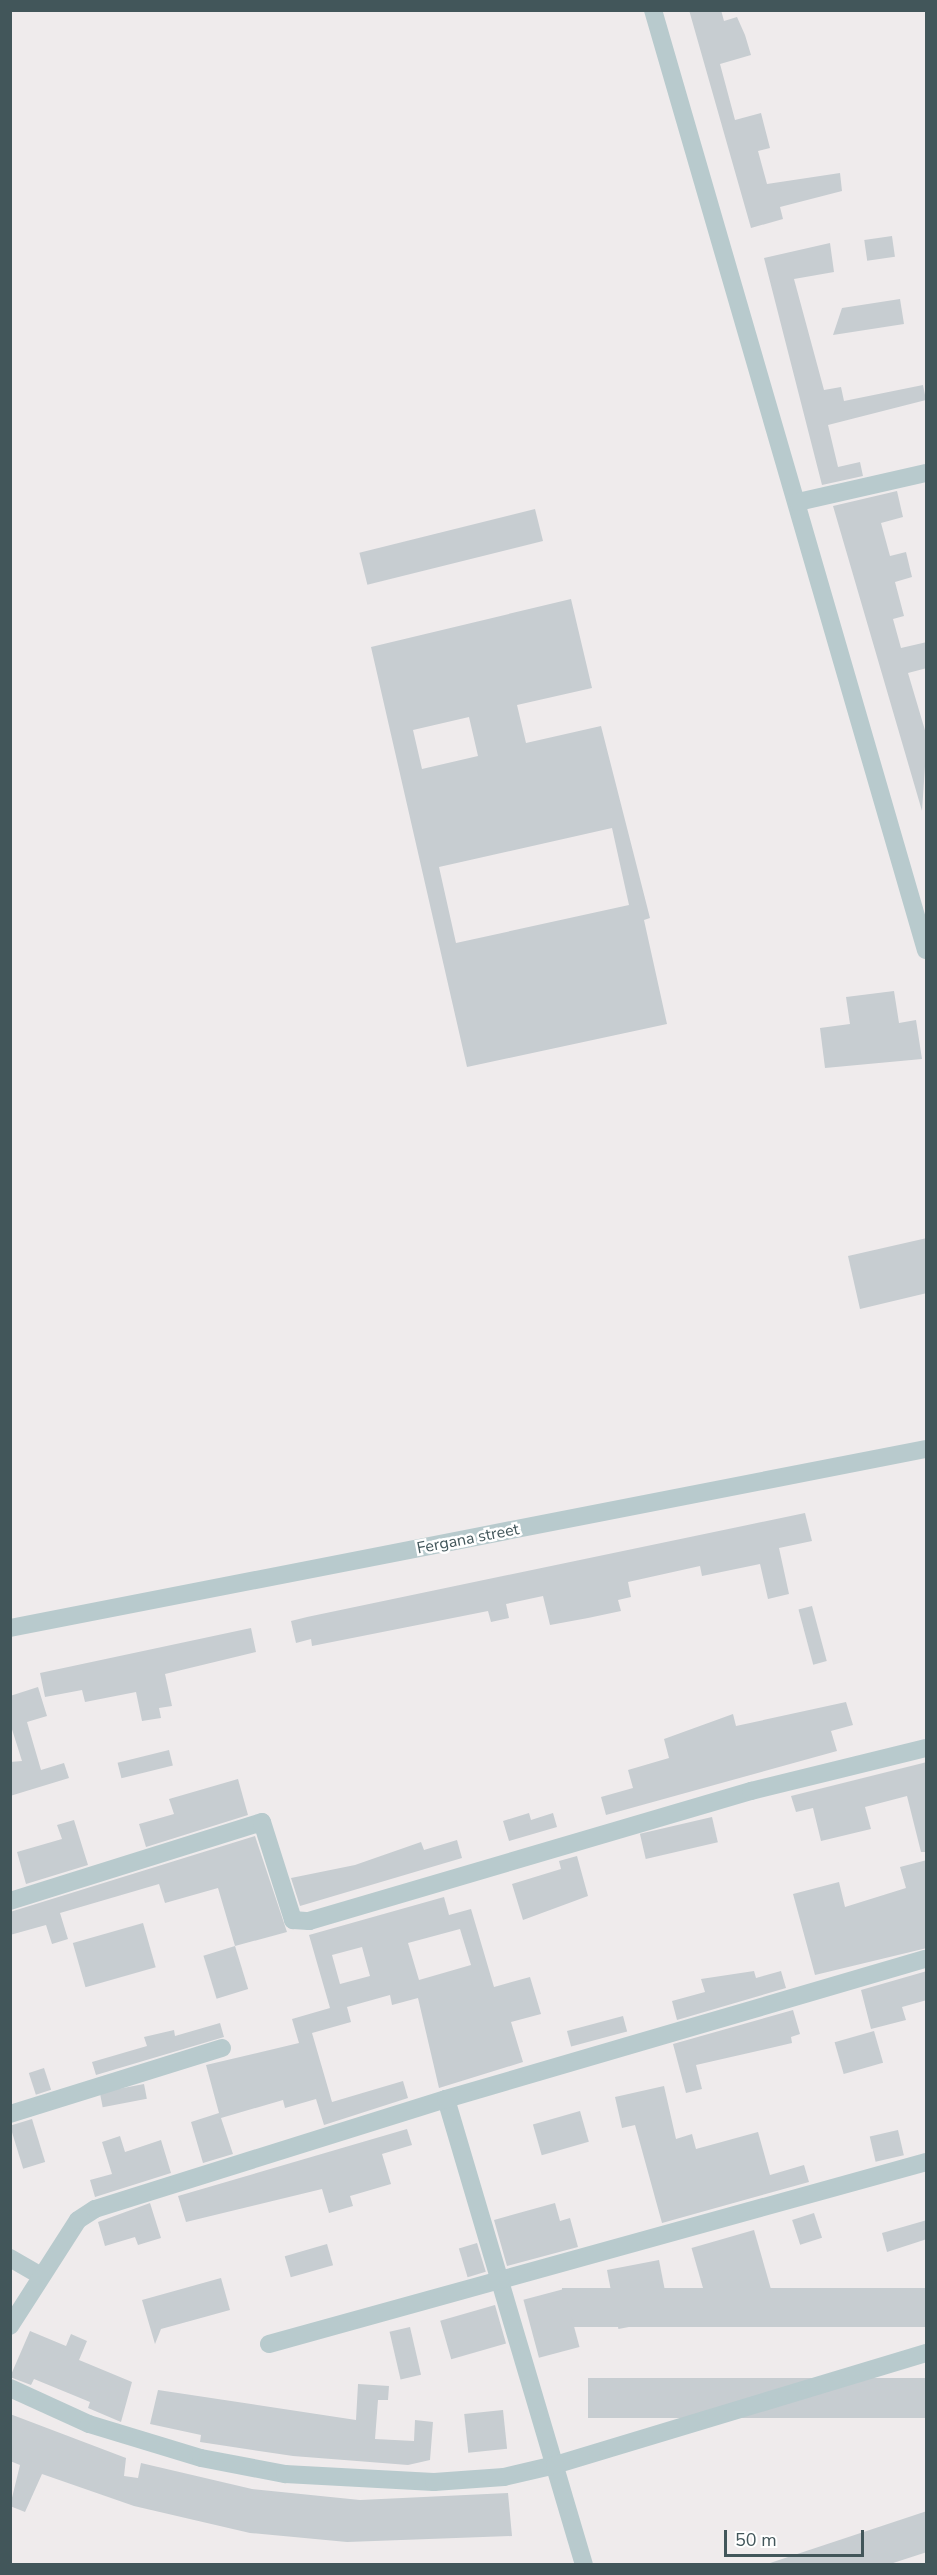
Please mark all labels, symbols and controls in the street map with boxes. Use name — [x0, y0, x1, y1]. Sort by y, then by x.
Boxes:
street label: Fergana street — [415, 1520, 521, 1558]
scale bar — [727, 2518, 866, 2556]
text: 50 m — [735, 2528, 777, 2552]

